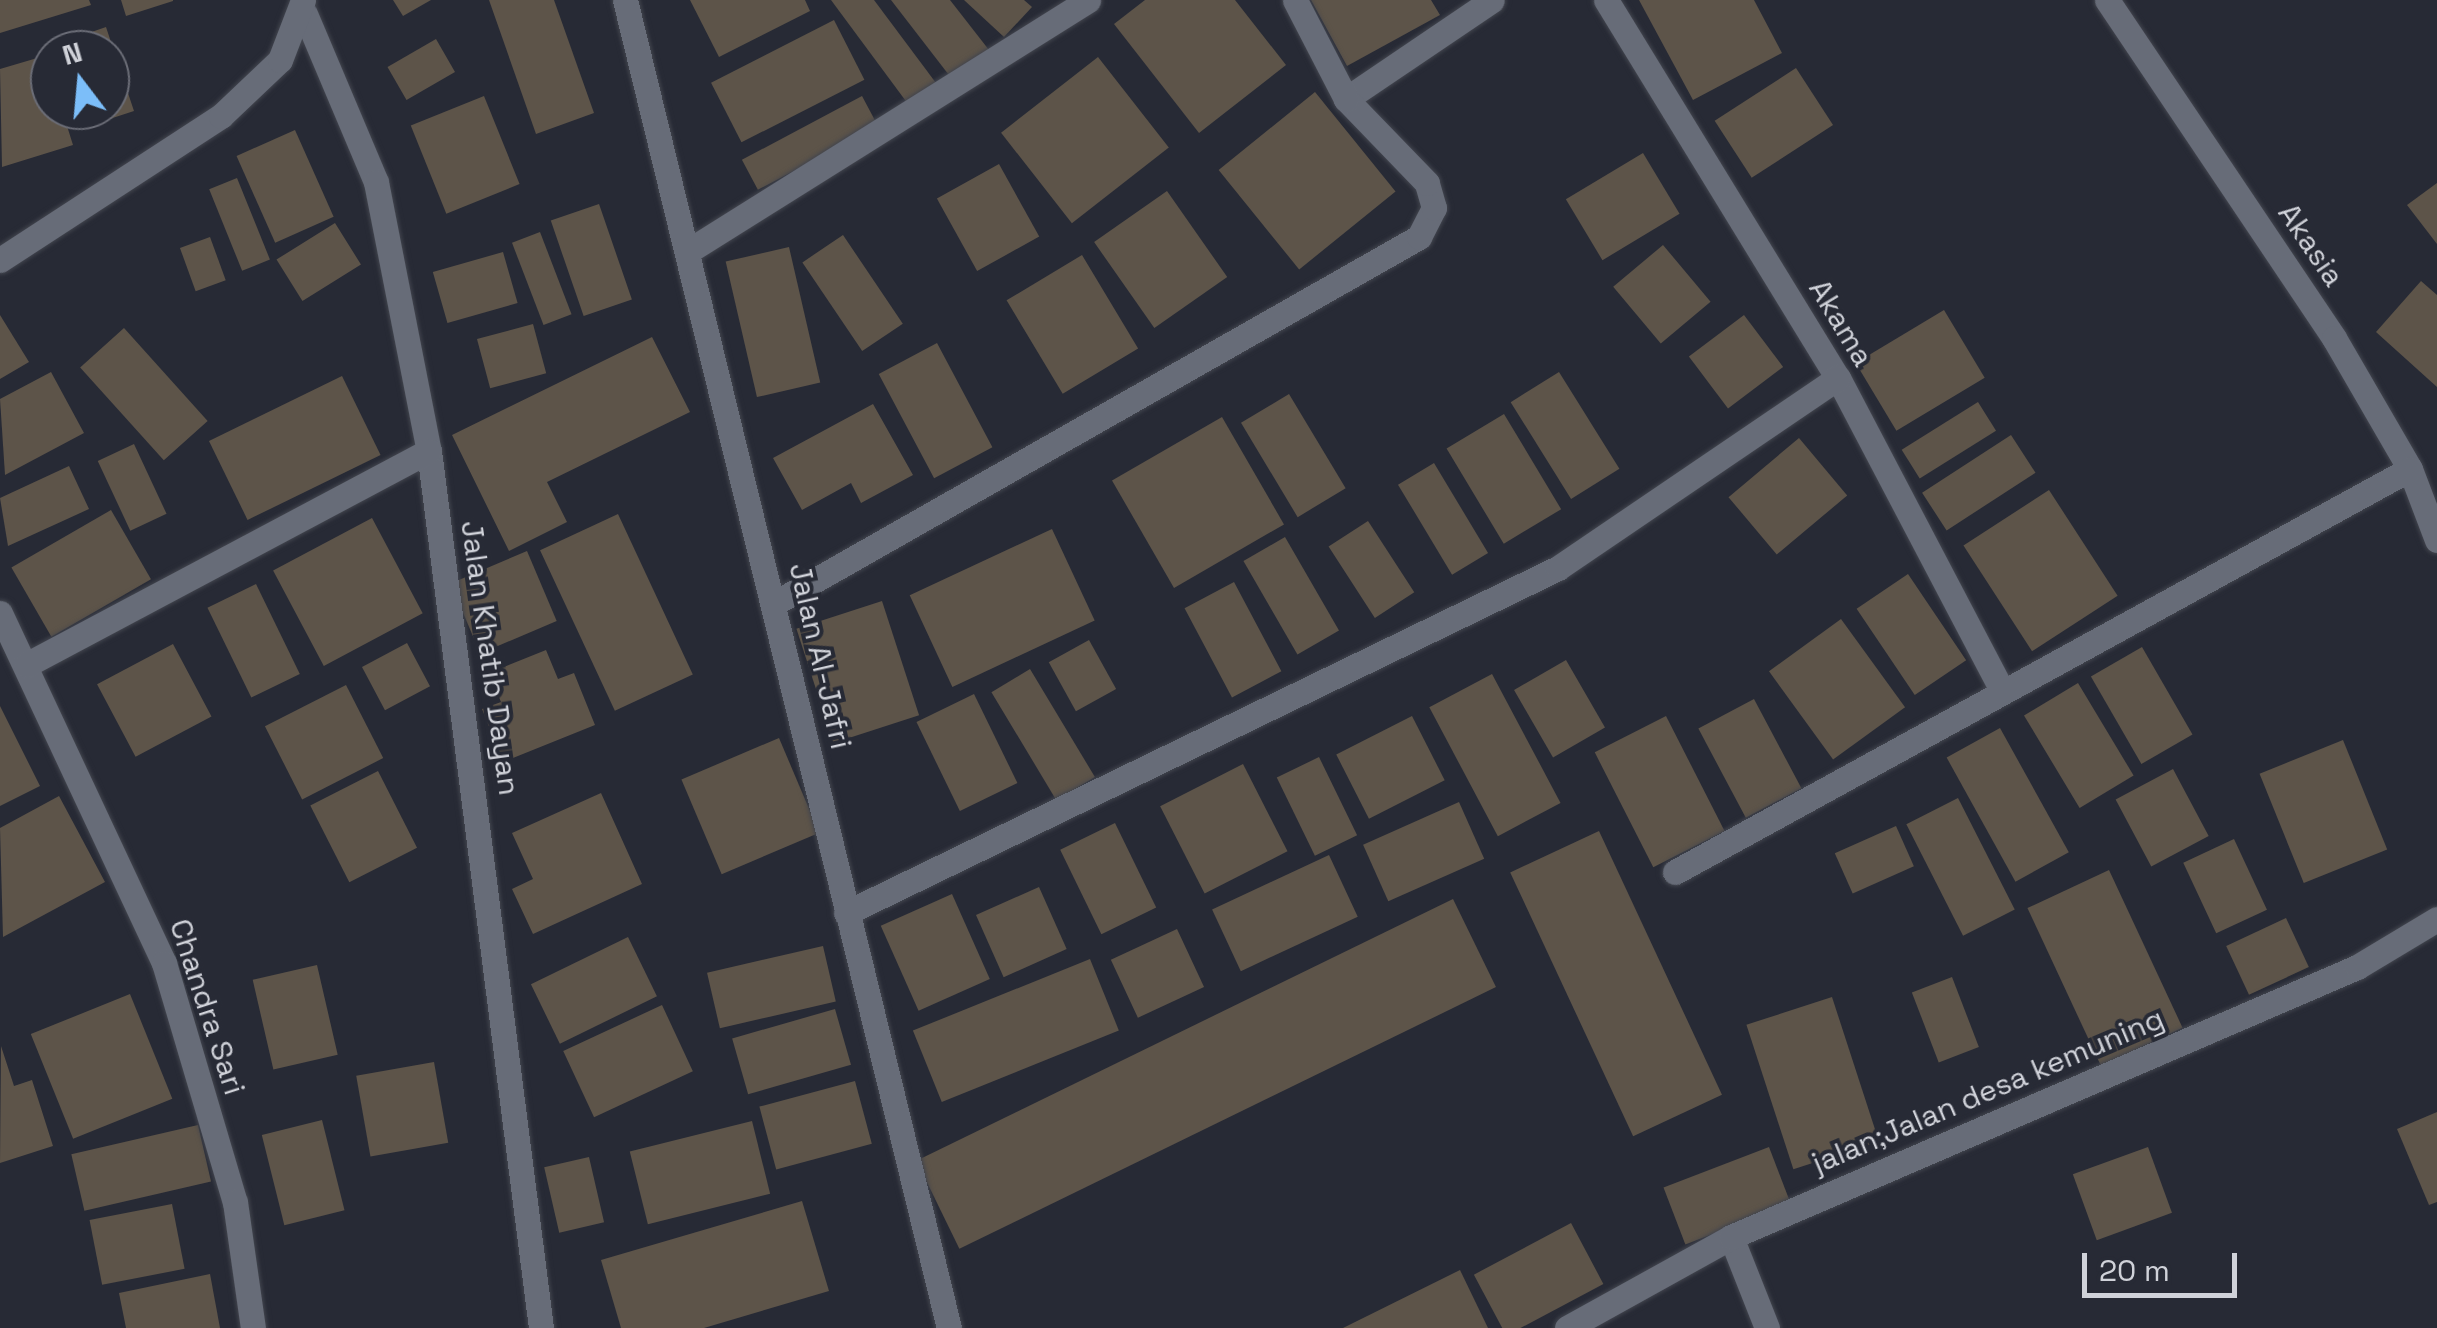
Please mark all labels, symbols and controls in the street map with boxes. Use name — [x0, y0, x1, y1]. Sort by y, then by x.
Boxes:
north arrow — [30, 30, 130, 130]
text: N — [58, 33, 86, 73]
street label: Akasia — [2270, 197, 2352, 293]
street label: Akama — [1801, 273, 1881, 373]
street label: Jalan Khatib Dayan — [453, 518, 527, 798]
street label: Jalan Al-Jafri — [781, 559, 859, 753]
street label: Chandra Sari — [162, 915, 252, 1099]
street label: jalan;Jalan desa kemuning — [1807, 1001, 2169, 1181]
scale bar — [2087, 1233, 2242, 1295]
text: 20 m — [2099, 1251, 2170, 1290]

